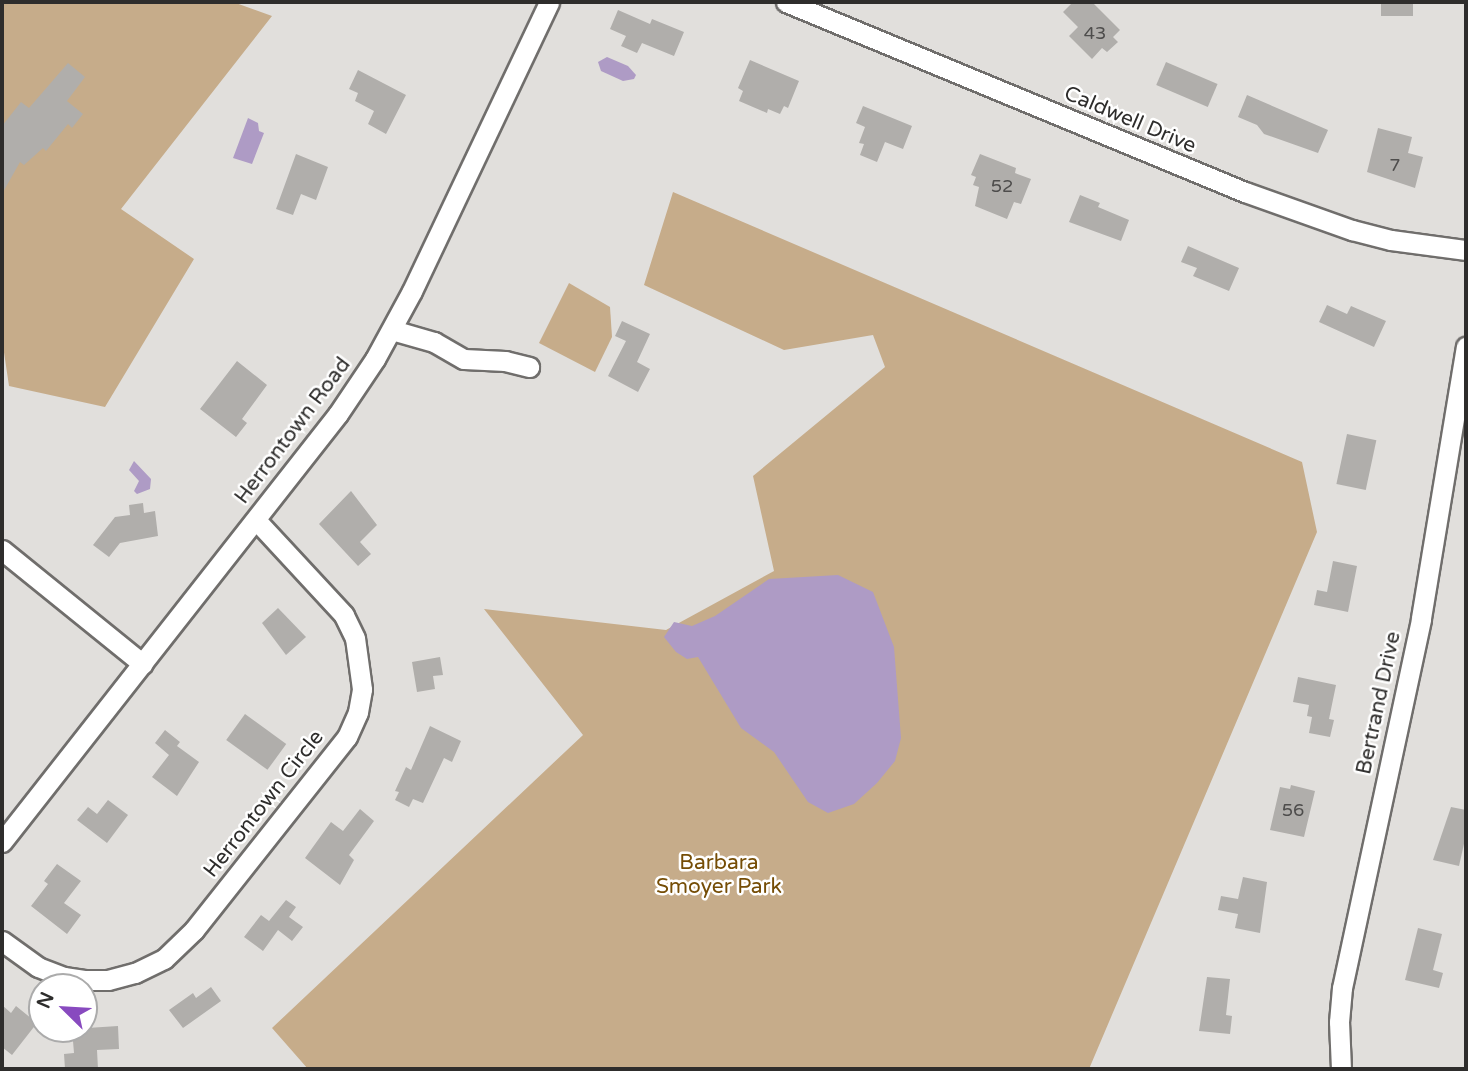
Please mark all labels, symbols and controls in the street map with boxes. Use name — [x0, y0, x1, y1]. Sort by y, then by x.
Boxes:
house number: 43 — [1084, 22, 1106, 44]
street label: Caldwell Drive — [1060, 81, 1200, 159]
house number: 7 — [1389, 154, 1401, 176]
house number: 52 — [991, 175, 1013, 197]
street label: Herrontown Road — [230, 353, 356, 509]
street label: Bertrand Drive — [1352, 629, 1406, 777]
street label: Herrontown Circle — [199, 725, 329, 883]
house number: 56 — [1282, 799, 1304, 821]
park label: Barbara Smoyer Park — [656, 850, 782, 900]
north arrow — [28, 973, 98, 1043]
text: N — [32, 989, 59, 1012]

